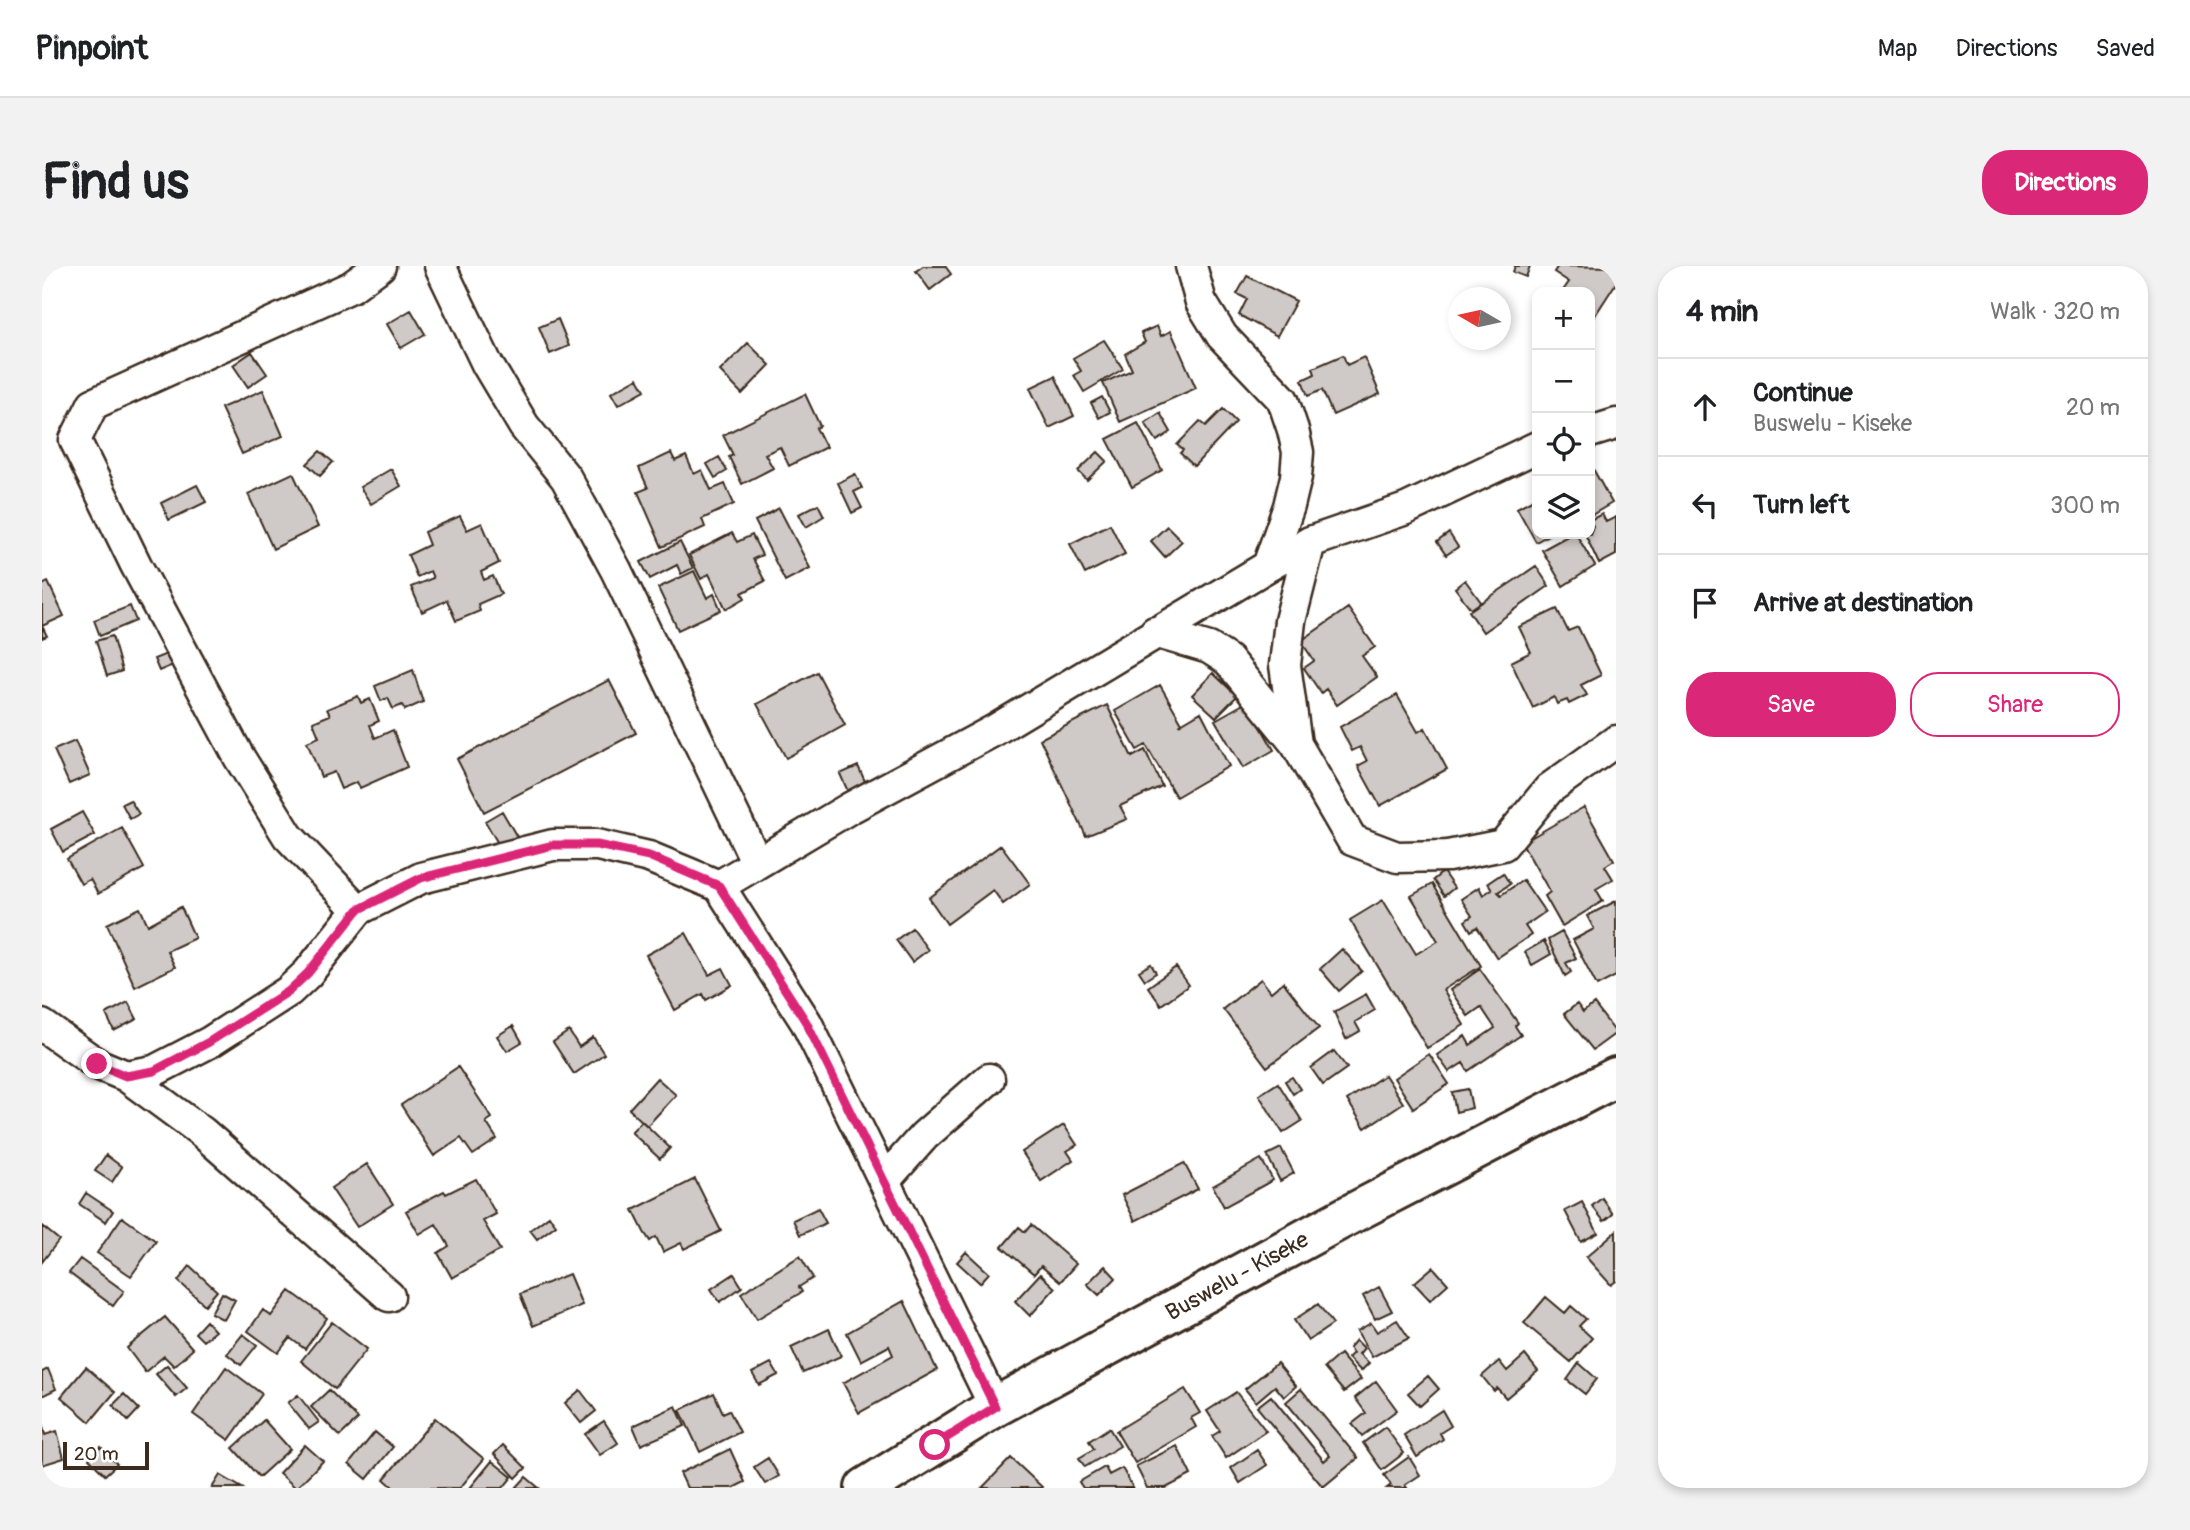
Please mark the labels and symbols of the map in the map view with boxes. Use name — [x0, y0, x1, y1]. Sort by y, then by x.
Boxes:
north arrow — [1448, 287, 1511, 350]
route end — [81, 1048, 112, 1079]
street label: Buswelu - Kiseke — [1160, 1224, 1314, 1327]
route start — [919, 1429, 950, 1460]
scale bar — [63, 1439, 149, 1471]

